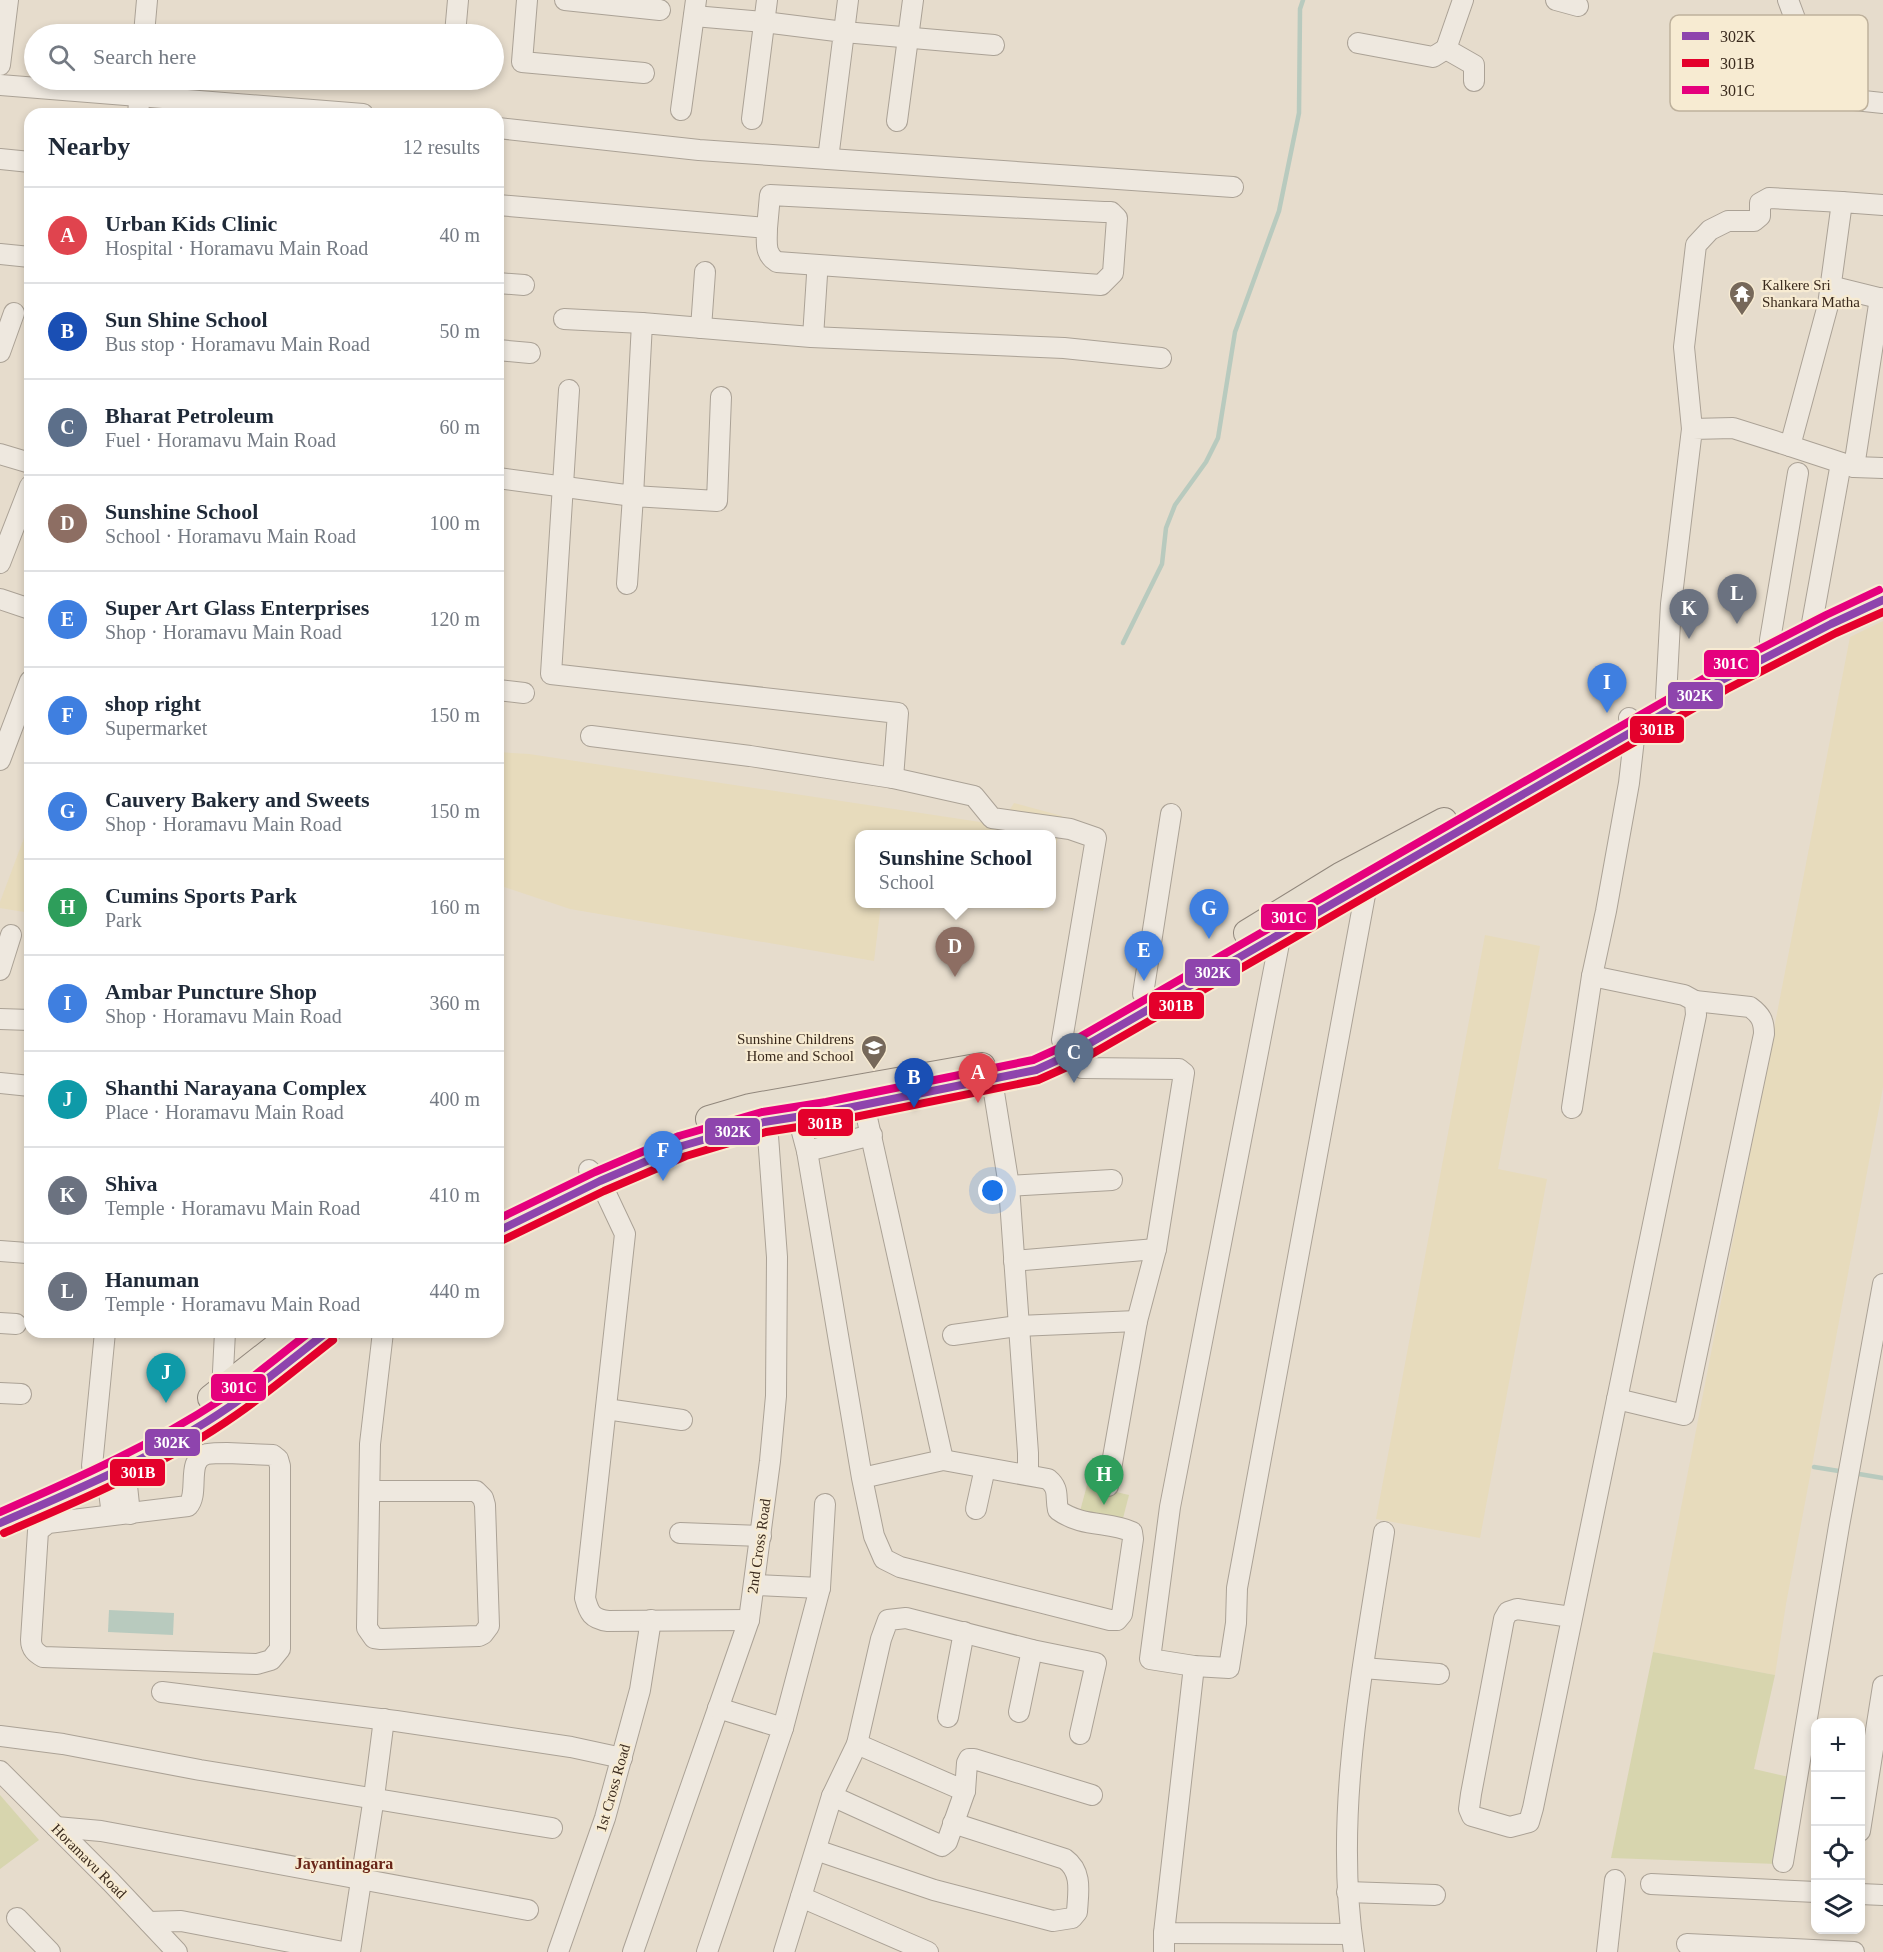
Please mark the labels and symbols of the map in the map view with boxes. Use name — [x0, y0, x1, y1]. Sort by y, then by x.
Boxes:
legend — [1670, 15, 1868, 111]
text: 302K — [1720, 28, 1756, 45]
text: 301B — [1720, 55, 1755, 72]
text: 301C — [1720, 82, 1755, 99]
place label: Kalkere Sri Shankara Matha — [1762, 277, 1860, 310]
temple icon: Kalkere Sri Shankara Matha — [1727, 279, 1757, 317]
pin: L — [1718, 574, 1756, 624]
pin: K — [1670, 590, 1708, 639]
line badge: 301C — [1703, 649, 1760, 678]
text: 301C — [1713, 655, 1749, 672]
pin: I — [1588, 664, 1626, 713]
line badge: 302K — [1667, 681, 1724, 710]
text: 302K — [1677, 687, 1714, 704]
line badge: 301B — [1629, 715, 1685, 744]
text: 301B — [1640, 721, 1675, 738]
pin: G — [1190, 890, 1228, 939]
line badge: 301C — [1260, 903, 1317, 931]
text: 301C — [1271, 909, 1307, 926]
pin: D — [936, 928, 974, 977]
pin: E — [1124, 932, 1164, 981]
line badge: 302K — [1184, 958, 1241, 987]
text: 302K — [1195, 964, 1232, 981]
line badge: 301B — [1148, 991, 1205, 1020]
text: 301B — [1159, 997, 1194, 1014]
place label: Sunshine Childrens Home and School — [737, 1031, 854, 1064]
school or university icon: Sunshine Childrens Home and School — [859, 1033, 889, 1071]
pin: C — [1054, 1034, 1094, 1083]
pin: A — [958, 1054, 998, 1103]
pin: B — [894, 1058, 934, 1108]
line badge: 301B — [797, 1108, 854, 1137]
text: 301B — [808, 1115, 843, 1132]
line badge: 302K — [704, 1117, 761, 1146]
text: 302K — [715, 1123, 752, 1140]
pin: F — [644, 1132, 682, 1181]
your location — [978, 1176, 1007, 1205]
pin: J — [146, 1354, 186, 1403]
line badge: 301C — [210, 1373, 267, 1402]
text: 301C — [221, 1379, 257, 1396]
line badge: 302K — [144, 1428, 201, 1457]
text: 302K — [154, 1434, 191, 1451]
pin: H — [1084, 1456, 1124, 1505]
line badge: 301B — [109, 1458, 166, 1487]
text: 301B — [121, 1464, 156, 1481]
street label: 2nd Cross Road — [744, 1497, 774, 1595]
street label: 1st Cross Road — [593, 1742, 633, 1834]
street label: Horamavu Road — [48, 1820, 130, 1902]
district label: Jayantinagara — [295, 1855, 393, 1873]

